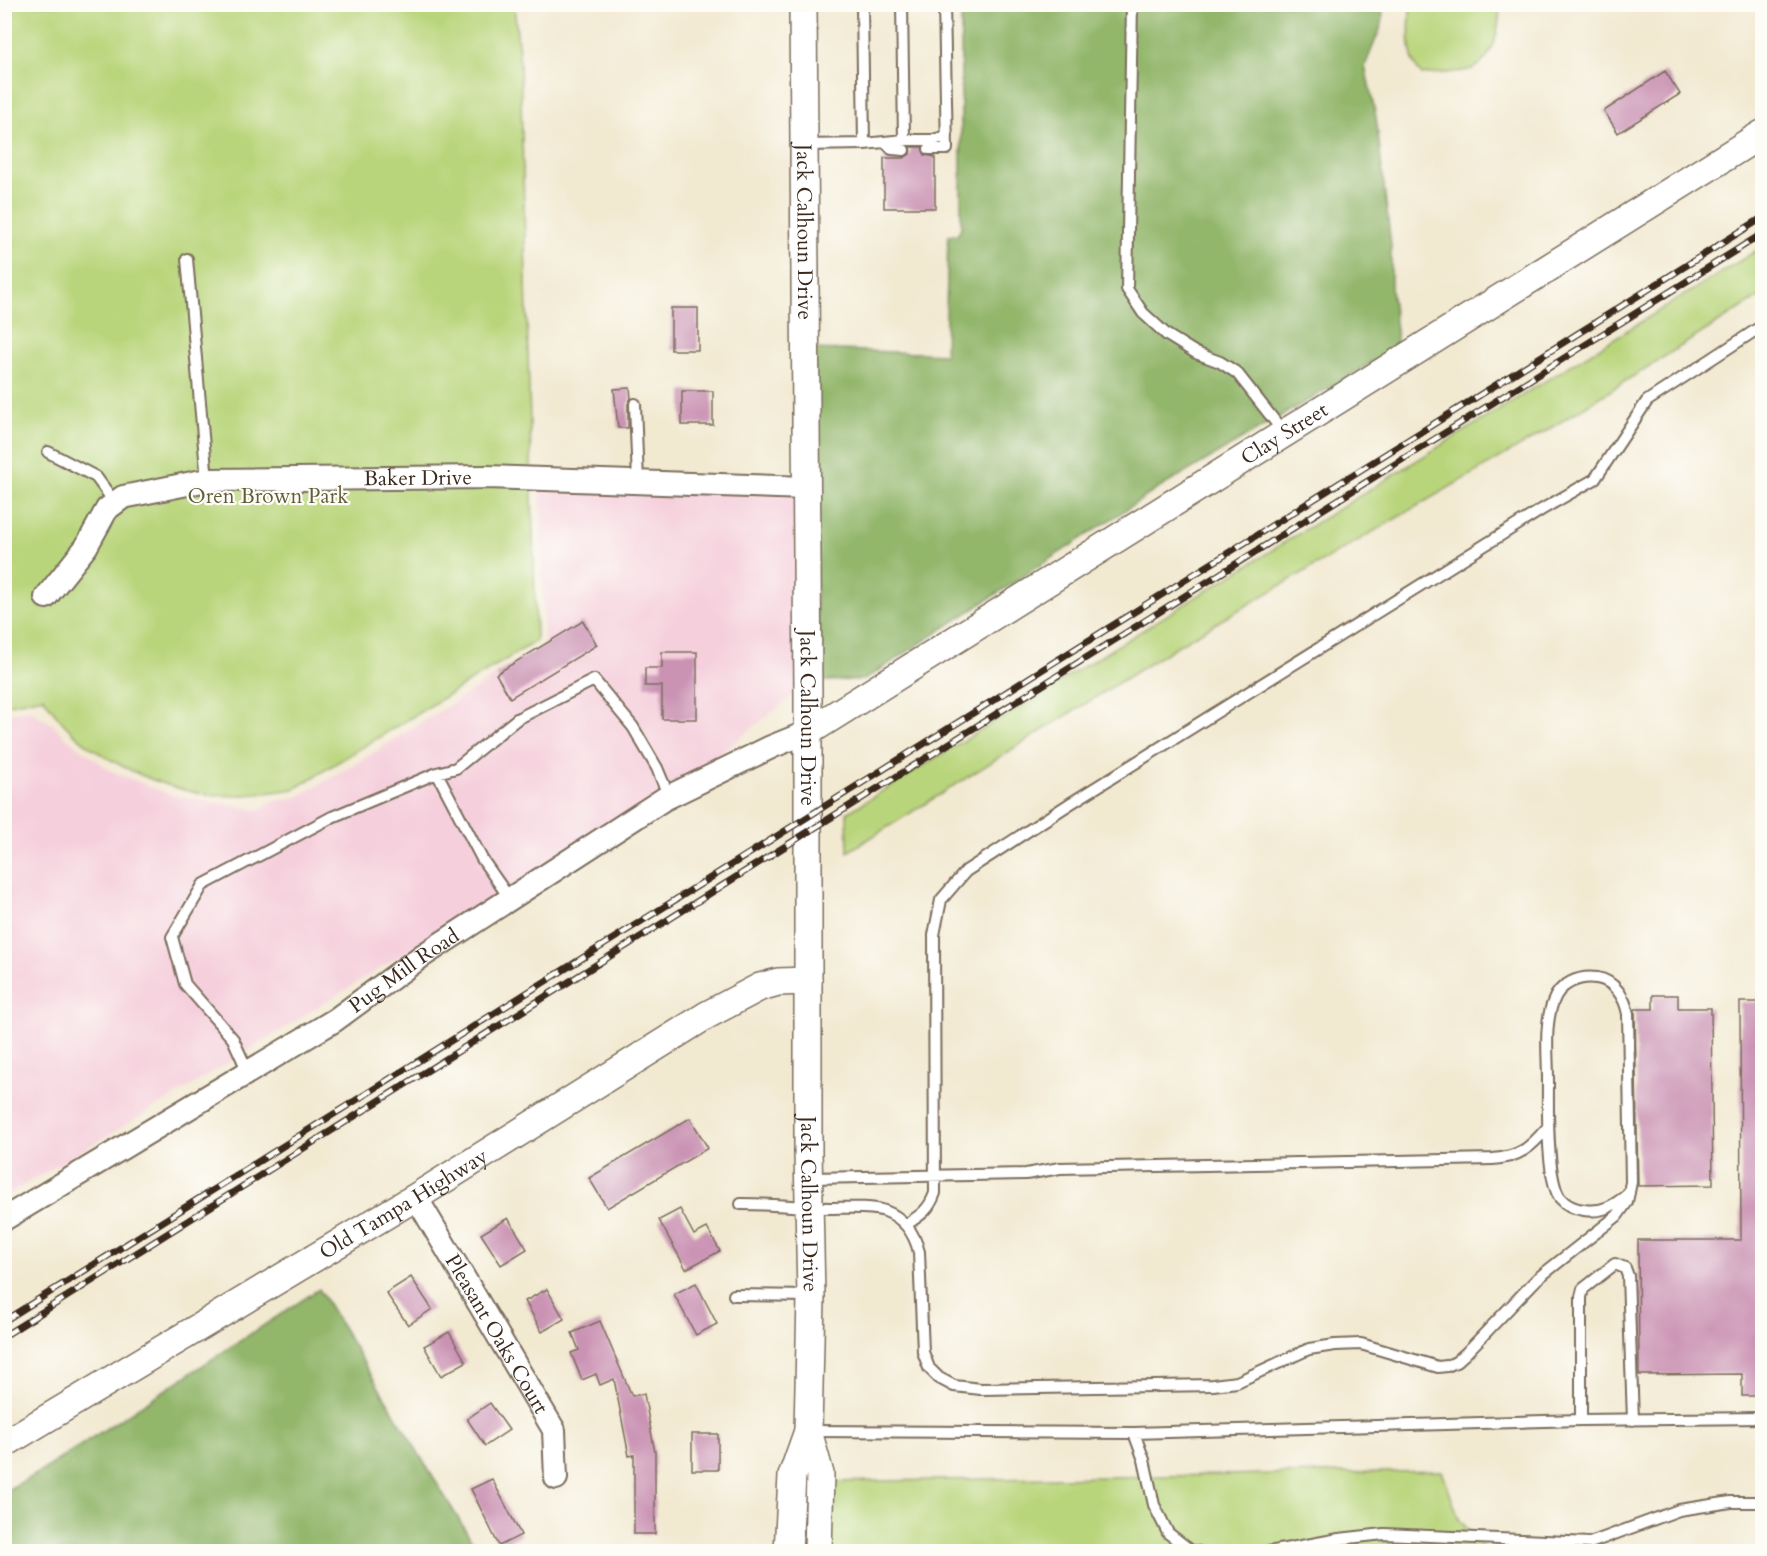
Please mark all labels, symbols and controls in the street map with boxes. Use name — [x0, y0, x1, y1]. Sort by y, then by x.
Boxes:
street label: Jack Calhoun Drive — [789, 141, 819, 320]
street label: Clay Street — [1235, 395, 1334, 472]
street label: Baker Drive — [364, 463, 472, 493]
park label: Oren Brown Park — [187, 482, 349, 511]
street label: Jack Calhoun Drive — [793, 627, 822, 806]
street label: Pug Mill Road — [343, 922, 465, 1020]
street label: Jack Calhoun Drive — [793, 1113, 825, 1292]
street label: Old Tampa Highway — [314, 1142, 493, 1267]
street label: Pleasant Oaks Court — [438, 1249, 555, 1420]

